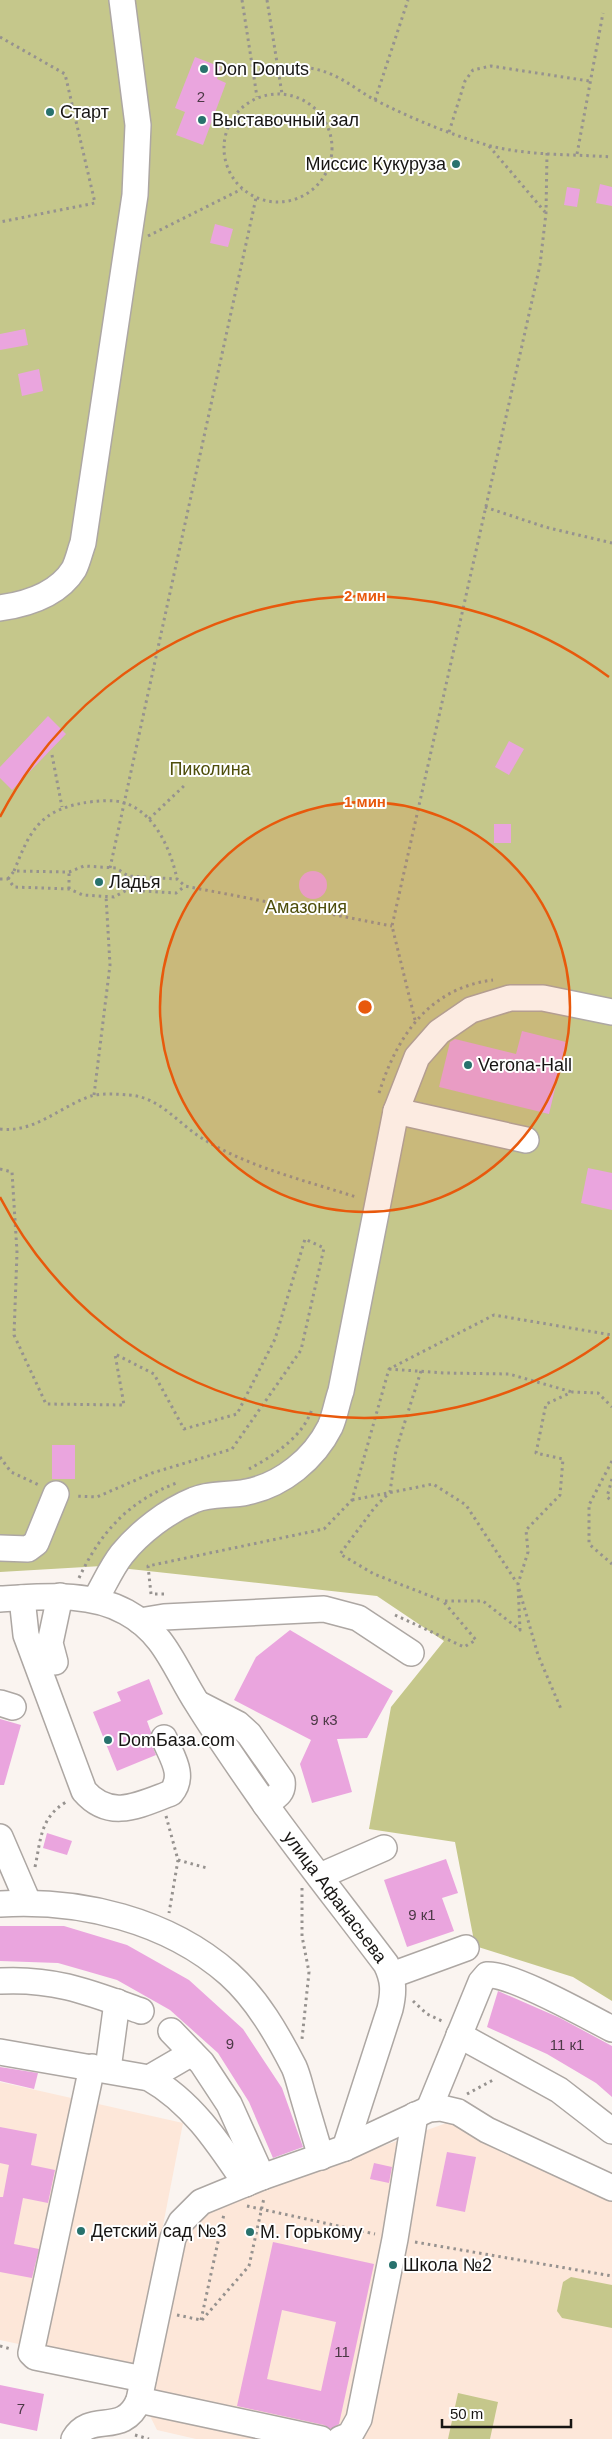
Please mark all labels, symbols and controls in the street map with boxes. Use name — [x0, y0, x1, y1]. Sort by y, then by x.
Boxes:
place label: Don Donuts — [214, 59, 309, 79]
marker: Don Donuts — [198, 63, 210, 75]
house number: 2 — [197, 88, 205, 105]
place label: Старт — [60, 102, 109, 122]
marker: Старт — [44, 106, 56, 118]
place label: Выставочный зал — [212, 110, 359, 130]
marker: Выставочный зал — [196, 114, 208, 126]
place label: Миссис Кукуруза — [305, 154, 447, 174]
marker: Миссис Кукуруза — [450, 158, 462, 170]
text: 2 мин — [344, 587, 386, 604]
park label: Пиколина — [169, 759, 252, 779]
text: 1 мин — [344, 793, 386, 810]
place label: Ладья — [109, 872, 160, 892]
marker: Ладья — [93, 876, 105, 888]
park label: Амазония — [265, 897, 347, 917]
centre of rings — [356, 998, 374, 1016]
place label: Verona-Hall — [478, 1055, 572, 1075]
marker: Verona-Hall — [462, 1059, 474, 1071]
house number: 9 к3 — [310, 1711, 338, 1728]
place label: DomБаза.com — [118, 1730, 235, 1750]
marker: DomБаза.com — [102, 1734, 114, 1746]
street label: улица Афанасьева — [279, 1827, 391, 1967]
house number: 9 к1 — [408, 1906, 436, 1923]
house number: 9 — [226, 2035, 234, 2052]
house number: 11 к1 — [550, 2036, 584, 2053]
place label: Детский сад №3 — [91, 2221, 226, 2241]
place label: М. Горькому — [260, 2222, 363, 2242]
marker: Детский сад №3 — [75, 2225, 87, 2237]
marker: М. Горькому — [244, 2226, 256, 2238]
place label: Школа №2 — [403, 2255, 492, 2275]
marker: Школа №2 — [387, 2259, 399, 2271]
house number: 11 — [334, 2343, 350, 2360]
scale bar — [442, 2396, 571, 2428]
house number: 7 — [17, 2400, 25, 2417]
text: 50 m — [450, 2405, 483, 2422]

